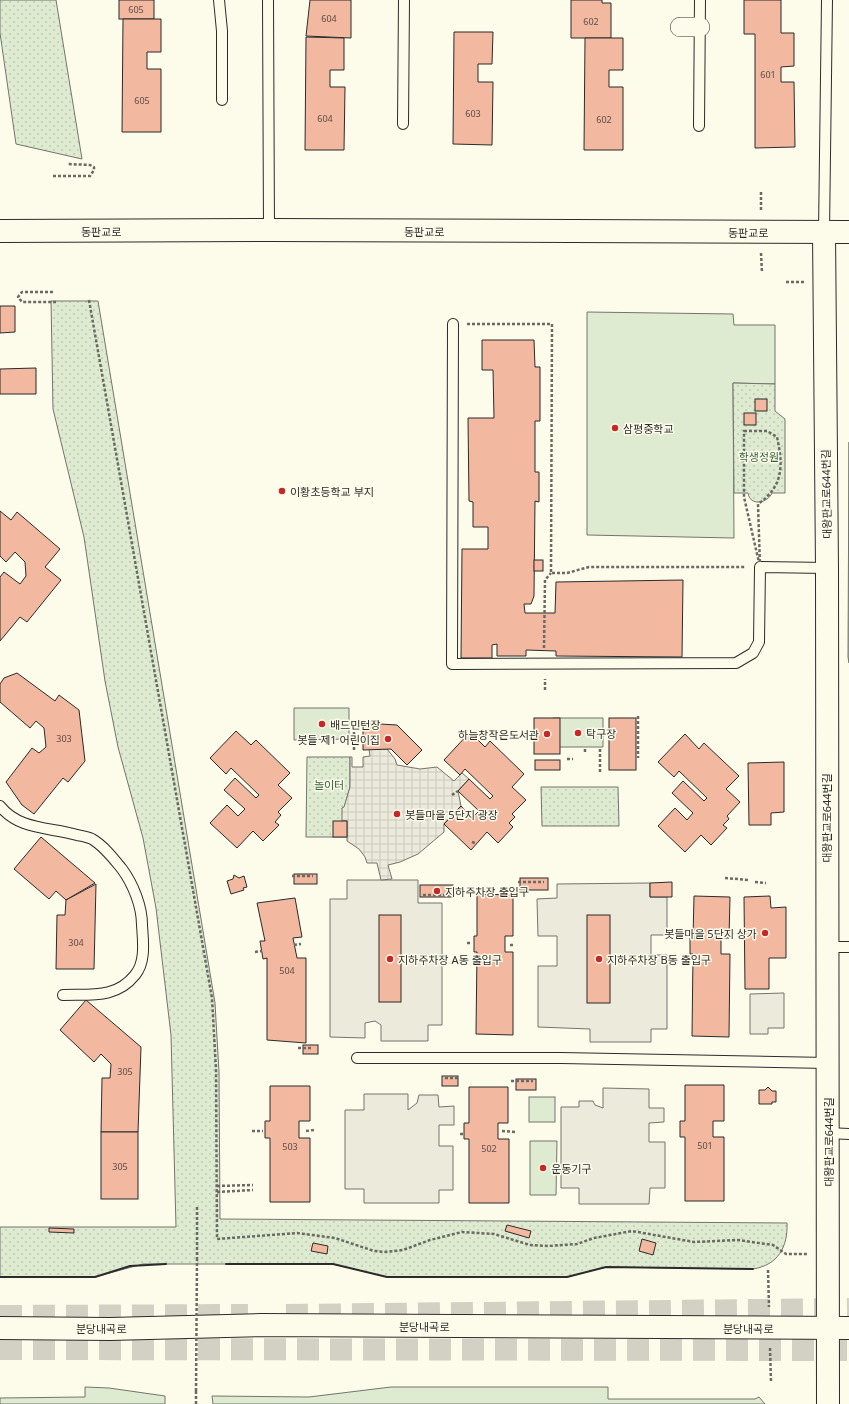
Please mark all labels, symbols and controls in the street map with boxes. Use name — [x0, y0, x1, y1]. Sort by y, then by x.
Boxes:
house number: 605 — [128, 3, 144, 16]
house number: 604 — [321, 12, 337, 25]
house number: 602 — [583, 15, 599, 28]
house number: 601 — [760, 68, 776, 81]
house number: 605 — [134, 94, 150, 107]
house number: 603 — [465, 107, 481, 120]
house number: 604 — [317, 112, 333, 125]
house number: 602 — [596, 113, 612, 126]
street label: 동판교로 — [81, 224, 121, 239]
street label: 동판교로 — [404, 224, 444, 239]
street label: 동판교로 — [728, 225, 768, 240]
place label: 삼평중학교 — [623, 421, 674, 436]
marker: 삼평중학교 — [610, 423, 620, 433]
park label: 학생정원 — [739, 449, 779, 464]
street label: 대왕판교로644번길 — [818, 449, 834, 539]
place label: 이황초등학교 부지 — [290, 484, 374, 499]
marker: 이황초등학교 부지 — [277, 486, 287, 496]
place label: 배드민턴장 — [330, 717, 381, 732]
marker: 배드민턴장 — [317, 719, 327, 729]
place label: 탁구장 — [586, 726, 616, 741]
place label: 하늘창작은도서관 — [458, 727, 539, 742]
marker: 탁구장 — [573, 728, 583, 738]
marker: 하늘창작은도서관 — [542, 729, 552, 739]
house number: 303 — [56, 732, 72, 745]
place label: 봇들 제1 어린이집 — [297, 732, 380, 747]
marker: 봇들 제1 어린이집 — [383, 734, 393, 744]
street label: 대왕판교로644번길 — [819, 773, 834, 863]
park label: 놀이터 — [314, 777, 344, 792]
place label: 봇들마을 5단지 광장 — [405, 807, 498, 822]
marker: 봇들마을 5단지 광장 — [392, 809, 402, 819]
place label: 지하주차장 출입구 — [445, 884, 529, 899]
marker: 지하주차장 출입구 — [432, 886, 442, 896]
place label: 봇들마을 5단지 상가 — [664, 926, 757, 941]
marker: 봇들마을 5단지 상가 — [760, 928, 770, 938]
house number: 304 — [68, 936, 84, 949]
place label: 지하주차장 A동 출입구 — [398, 952, 502, 967]
place label: 지하주차장 B동 출입구 — [607, 952, 711, 967]
marker: 지하주차장 A동 출입구 — [385, 954, 395, 964]
marker: 지하주차장 B동 출입구 — [594, 954, 604, 964]
house number: 504 — [279, 964, 295, 977]
house number: 305 — [117, 1065, 133, 1078]
street label: 대왕판교로644번길 — [821, 1097, 836, 1187]
house number: 501 — [697, 1139, 713, 1152]
house number: 503 — [282, 1140, 298, 1153]
house number: 502 — [481, 1142, 497, 1155]
house number: 305 — [112, 1160, 128, 1173]
place label: 운동기구 — [551, 1161, 591, 1176]
marker: 운동기구 — [538, 1163, 548, 1173]
street label: 분당내곡로 — [399, 1319, 449, 1334]
street label: 분당내곡로 — [76, 1321, 126, 1336]
street label: 분당내곡로 — [723, 1321, 773, 1336]

